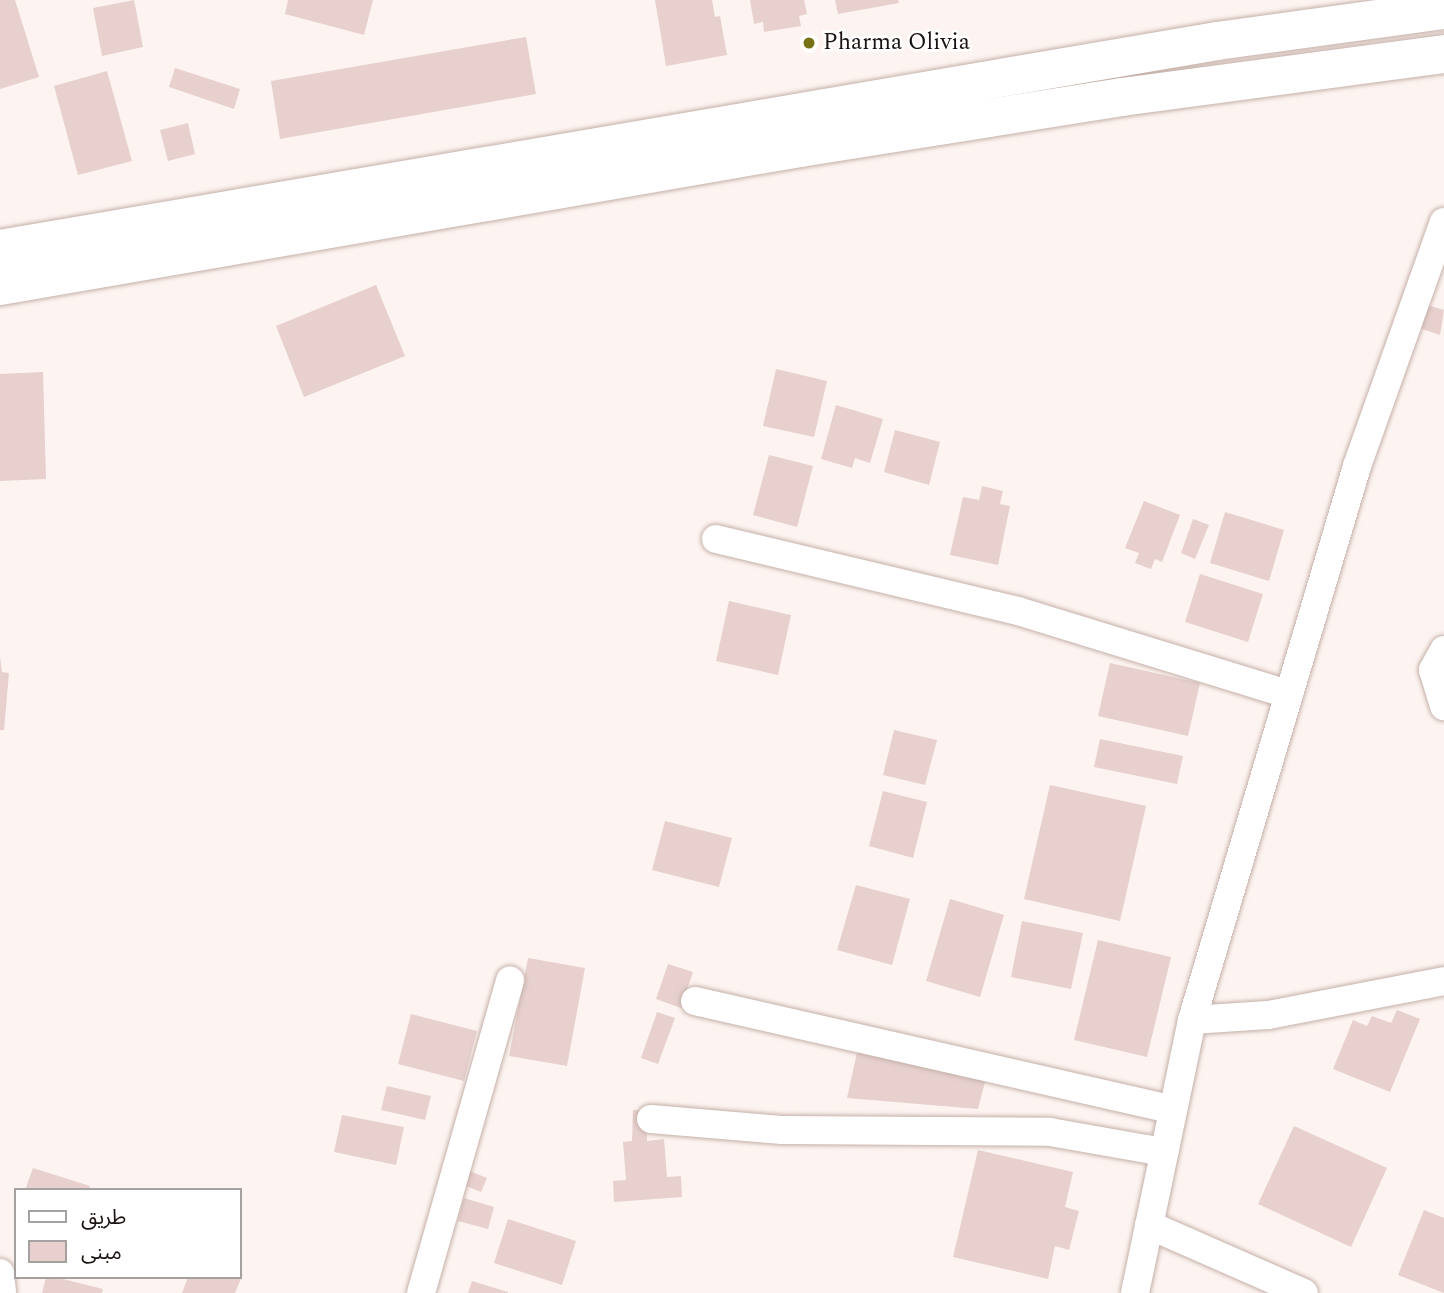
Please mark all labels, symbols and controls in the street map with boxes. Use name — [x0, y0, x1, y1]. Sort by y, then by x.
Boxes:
place label: Pharma Olivia — [823, 29, 970, 57]
marker: Pharma Olivia — [801, 35, 817, 51]
legend — [14, 1188, 242, 1279]
text: طريق — [81, 1202, 126, 1234]
text: مبنى — [81, 1237, 122, 1269]

